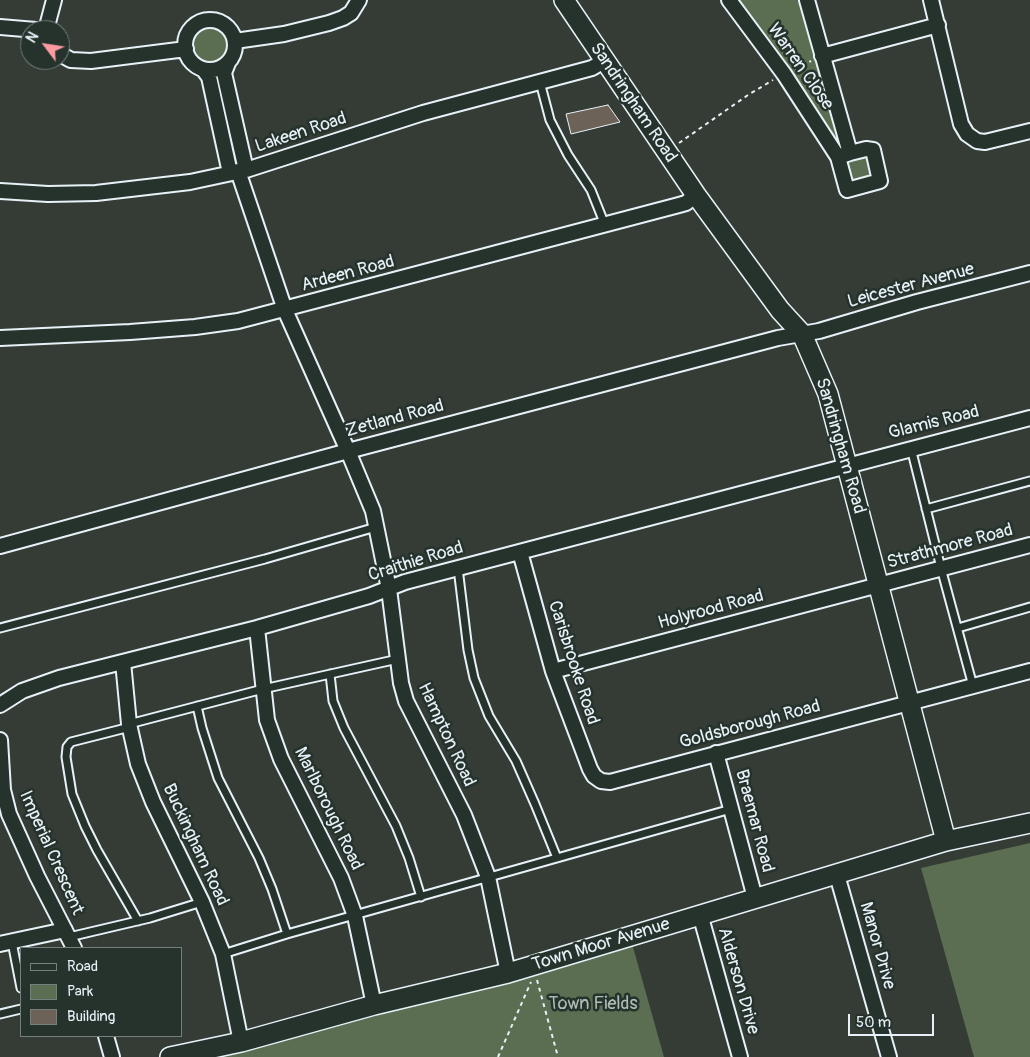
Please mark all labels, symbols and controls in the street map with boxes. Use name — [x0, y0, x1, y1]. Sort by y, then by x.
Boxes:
north arrow — [20, 20, 70, 70]
street label: Warren Close — [762, 20, 838, 114]
text: N — [23, 29, 42, 46]
street label: Sandringham Road — [585, 39, 681, 167]
street label: Lakeen Road — [253, 108, 349, 158]
street label: Ardeen Road — [299, 251, 397, 297]
street label: Leicester Avenue — [845, 259, 977, 313]
street label: Sandringham Road — [810, 376, 870, 516]
street label: Zetland Road — [344, 396, 446, 442]
street label: Glamis Road — [886, 401, 982, 445]
street label: Strathmore Road — [885, 520, 1015, 574]
street label: Craithie Road — [366, 537, 466, 587]
street label: Holyrood Road — [656, 586, 766, 634]
street label: Carisbrooke Road — [543, 598, 603, 728]
street label: Hampton Road — [412, 680, 480, 790]
street label: Goldsborough Road — [677, 696, 823, 754]
street label: Marlborough Road — [289, 744, 367, 874]
street label: Braemar Road — [730, 767, 778, 875]
street label: Buckingham Road — [157, 780, 233, 910]
street label: Imperial Crescent — [14, 788, 88, 918]
street label: Manor Drive — [854, 900, 900, 992]
street label: Town Moor Avenue — [530, 914, 672, 976]
street label: Alderson Drive — [712, 925, 764, 1037]
legend — [20, 947, 182, 1037]
text: Road — [67, 957, 98, 976]
text: Park — [67, 982, 93, 1001]
park label: Town Fields — [549, 993, 637, 1015]
scale bar — [850, 1004, 936, 1036]
text: Building — [67, 1007, 115, 1026]
text: 50 m — [856, 1013, 891, 1032]

